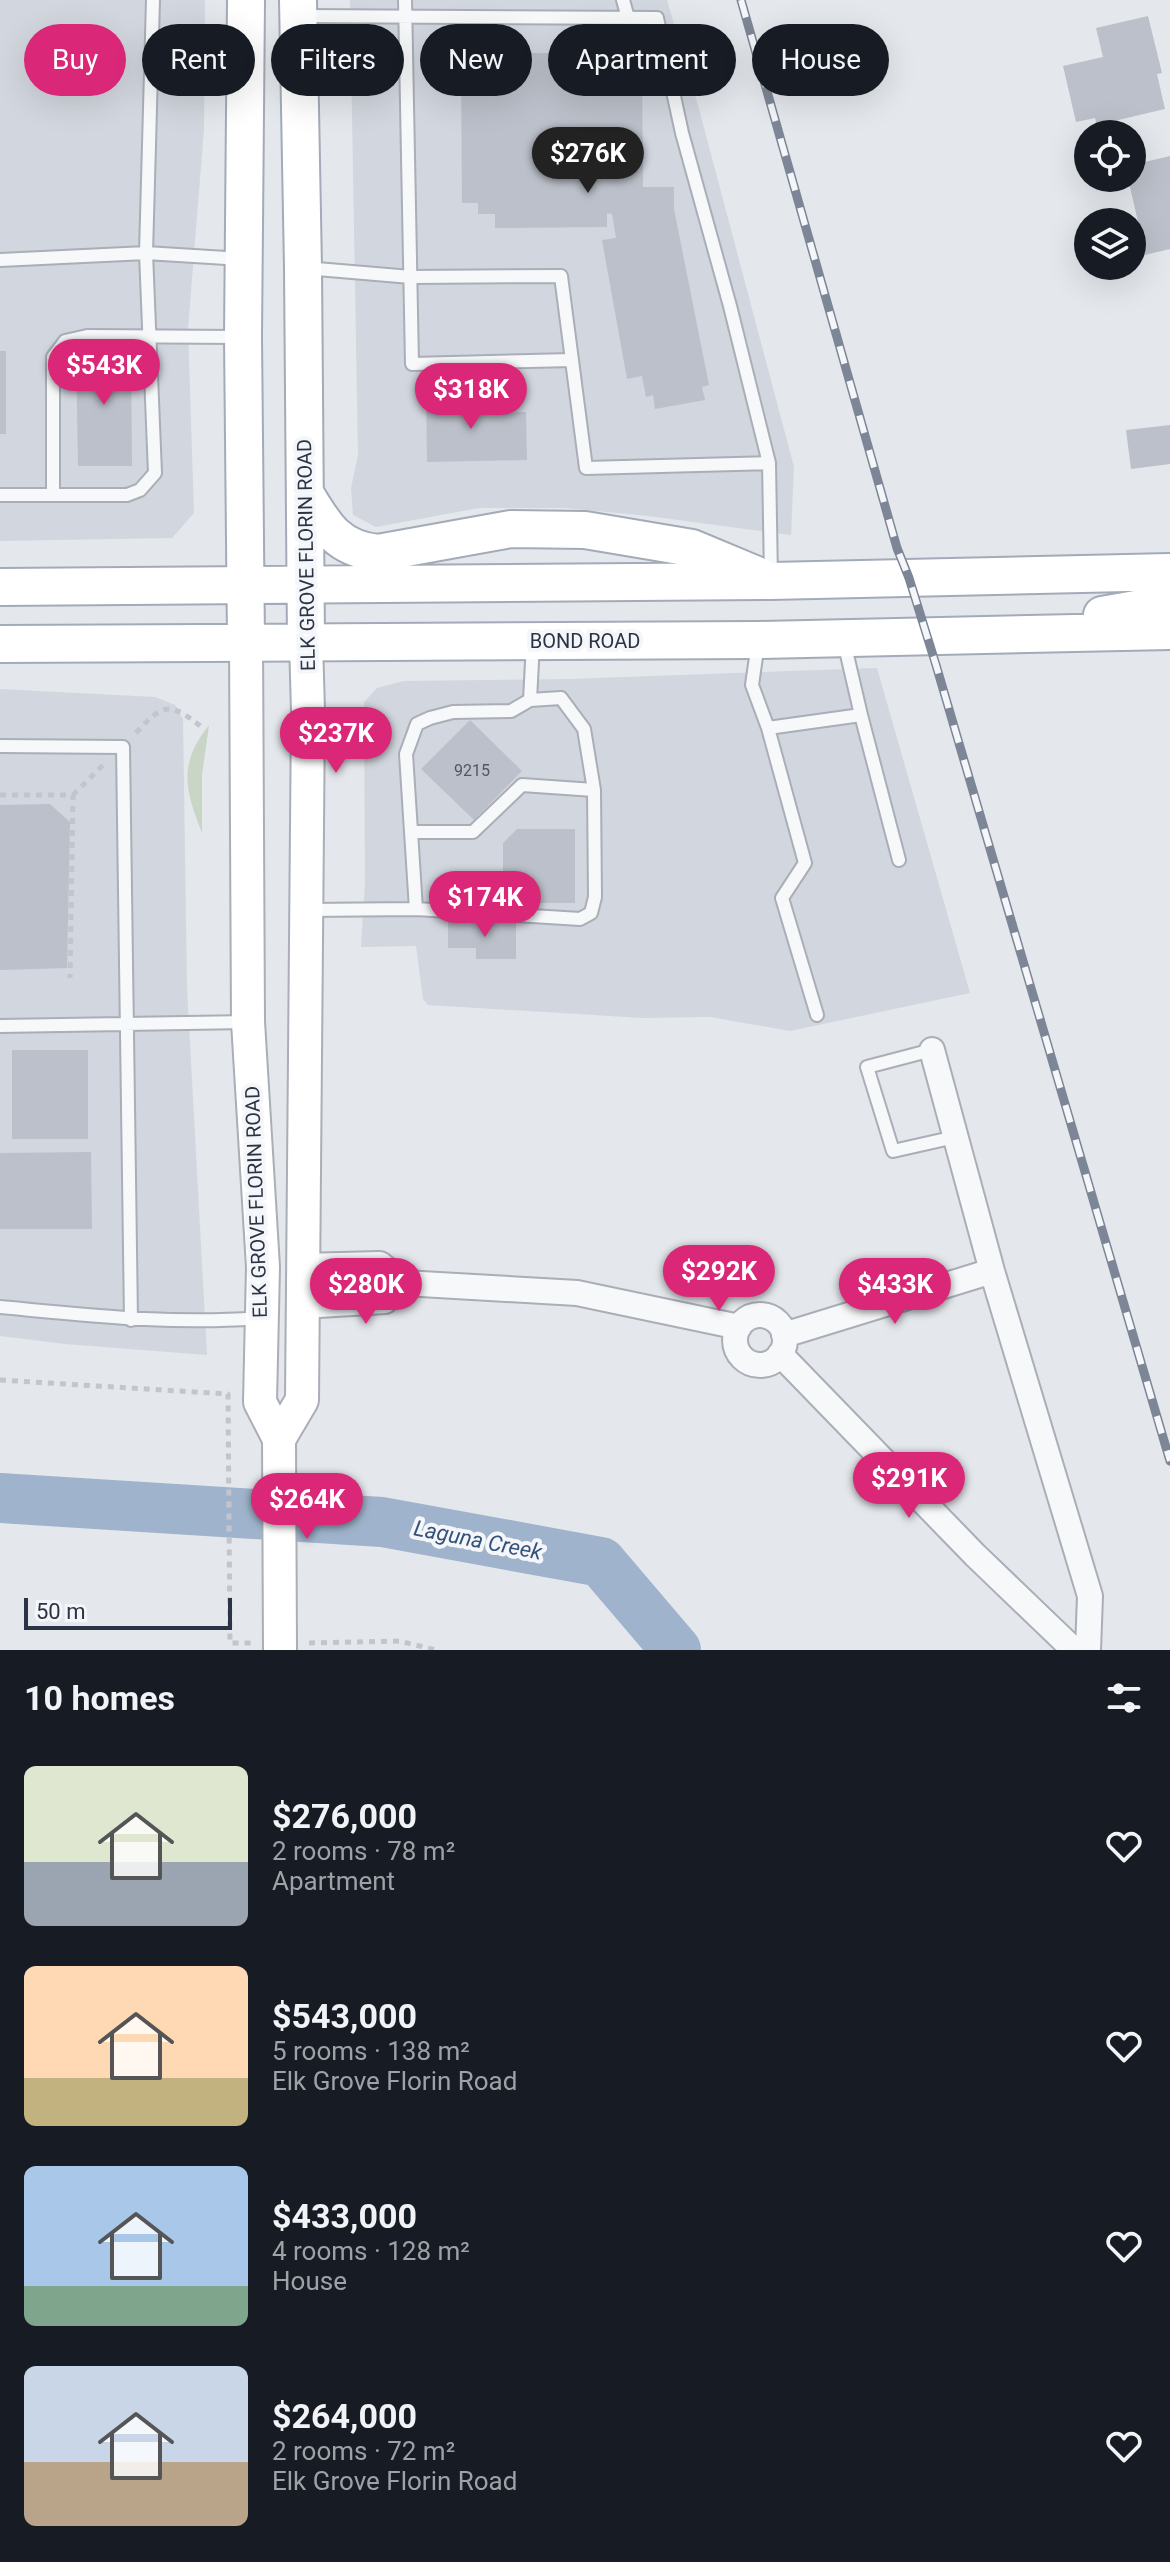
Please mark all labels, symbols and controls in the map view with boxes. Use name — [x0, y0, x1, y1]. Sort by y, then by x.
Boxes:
chip: Buy — [24, 24, 126, 96]
chip: Rent — [142, 24, 255, 96]
chip: Filters — [271, 24, 404, 96]
chip: New — [420, 24, 532, 96]
chip: Apartment — [548, 24, 736, 96]
chip: House — [752, 24, 889, 96]
map controls — [1074, 120, 1146, 280]
button: locate — [1074, 120, 1146, 192]
pin: $276K — [532, 127, 644, 195]
text: $276K — [550, 138, 626, 168]
button: layers — [1074, 208, 1146, 280]
pin: $543K — [48, 339, 160, 407]
text: $543K — [66, 350, 142, 380]
pin: $318K — [415, 363, 527, 431]
text: $318K — [433, 374, 509, 404]
street label: ELK GROVE FLORIN ROAD — [292, 439, 320, 671]
street label: BOND ROAD — [530, 629, 640, 653]
pin: $237K — [280, 707, 392, 775]
text: $237K — [298, 718, 374, 748]
house number: 9215 — [454, 761, 490, 780]
pin: $174K — [429, 871, 541, 939]
text: $174K — [447, 882, 523, 912]
street label: ELK GROVE FLORIN ROAD — [240, 1086, 272, 1318]
pin: $292K — [663, 1245, 775, 1313]
text: $292K — [681, 1256, 757, 1286]
pin: $280K — [310, 1258, 422, 1326]
pin: $433K — [839, 1258, 951, 1326]
text: $280K — [328, 1269, 404, 1299]
text: $433K — [857, 1269, 933, 1299]
pin: $291K — [853, 1452, 965, 1520]
text: $291K — [871, 1463, 947, 1493]
pin: $264K — [251, 1473, 363, 1541]
text: $264K — [269, 1484, 345, 1514]
water label: Laguna Creek — [412, 1515, 545, 1565]
scale bar — [24, 1594, 232, 1630]
text: 50 m — [36, 1599, 85, 1624]
icon: filters — [1102, 1676, 1146, 1720]
text: 10 homes — [24, 1678, 175, 1718]
text: $276,000 — [272, 1796, 417, 1836]
icon: home — [88, 1798, 184, 1894]
icon: heart — [1102, 1824, 1146, 1868]
text: 2 rooms · 78 m² — [272, 1836, 455, 1866]
text: Apartment — [272, 1866, 395, 1896]
text: $543,000 — [272, 1996, 417, 2036]
icon: home — [88, 1998, 184, 2094]
icon: heart — [1102, 2024, 1146, 2068]
text: 5 rooms · 138 m² — [272, 2036, 470, 2066]
text: Elk Grove Florin Road — [272, 2066, 517, 2096]
text: $433,000 — [272, 2196, 417, 2236]
icon: home — [88, 2198, 184, 2294]
icon: heart — [1102, 2224, 1146, 2268]
text: 4 rooms · 128 m² — [272, 2236, 470, 2266]
text: House — [272, 2266, 347, 2296]
text: $264,000 — [272, 2396, 417, 2436]
icon: home — [88, 2398, 184, 2494]
icon: heart — [1102, 2424, 1146, 2468]
text: 2 rooms · 72 m² — [272, 2436, 455, 2466]
text: Elk Grove Florin Road — [272, 2466, 517, 2496]

